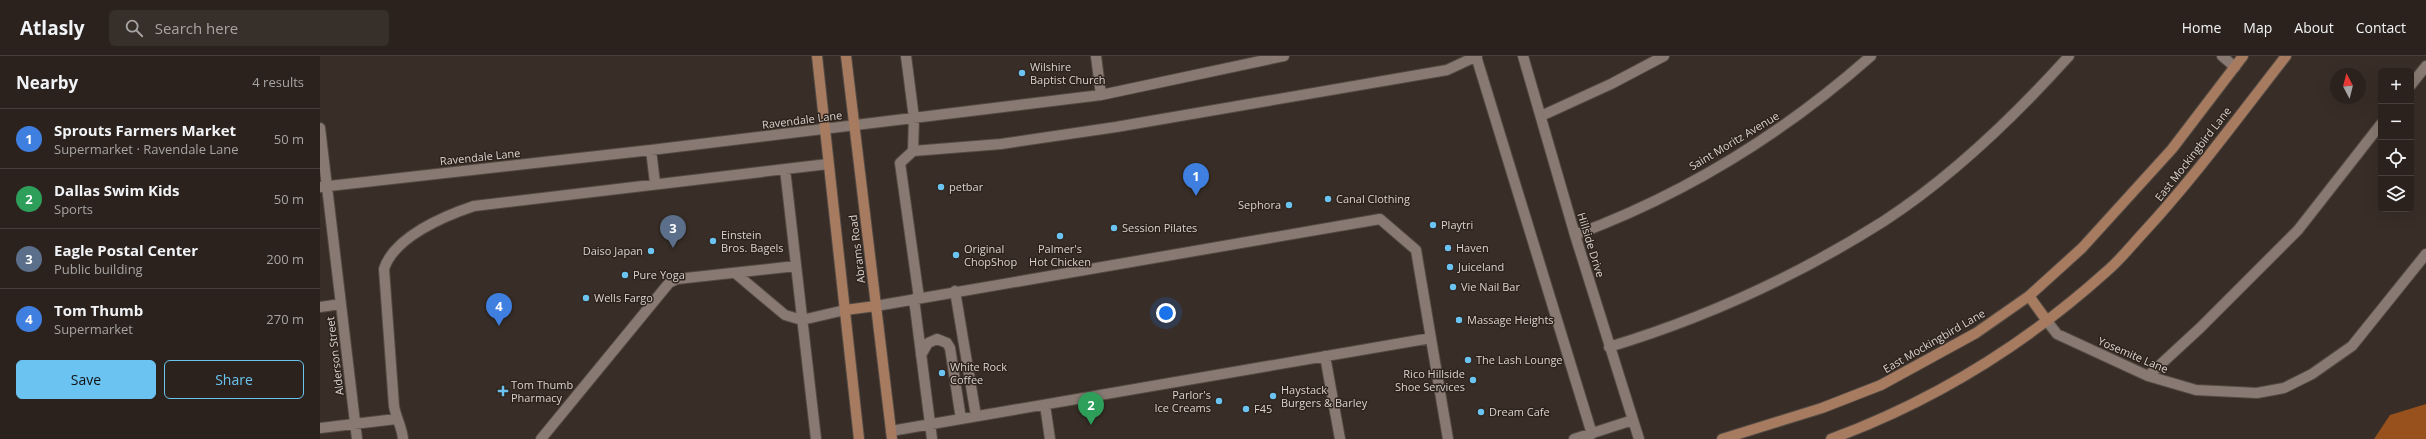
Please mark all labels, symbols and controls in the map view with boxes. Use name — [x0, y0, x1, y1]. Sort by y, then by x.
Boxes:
search box — [109, 10, 389, 46]
text: Atlasly — [20, 15, 85, 41]
icon: search — [123, 17, 145, 39]
text: Search here — [155, 18, 238, 38]
text: Home — [2182, 18, 2221, 37]
text: Map — [2243, 18, 2272, 37]
text: About — [2294, 18, 2334, 37]
text: Contact — [2356, 18, 2406, 37]
place label: Wilshire Baptist Church — [1030, 59, 1106, 87]
marker: Wilshire Baptist Church — [1017, 68, 1027, 78]
north arrow — [2330, 68, 2366, 104]
map controls — [2378, 68, 2414, 212]
button: + — [2378, 68, 2414, 104]
text: Nearby — [16, 71, 78, 94]
text: 4 results — [252, 73, 304, 91]
street label: East Mockingbird Lane — [2151, 103, 2234, 204]
button: − — [2378, 104, 2414, 140]
street label: Ravendale Lane — [761, 107, 843, 132]
street label: Saint Moritz Avenue — [1686, 108, 1782, 173]
text: Sprouts Farmers Market — [54, 120, 236, 140]
text: 1 — [25, 130, 33, 148]
text: 50 m — [274, 130, 304, 148]
text: Supermarket · Ravendale Lane — [54, 140, 239, 158]
button: locate — [2378, 140, 2414, 176]
street label: Ravendale Lane — [439, 145, 521, 168]
pin: 1 — [1183, 163, 1209, 196]
button: layers — [2378, 176, 2414, 212]
place label: petbar — [949, 179, 984, 194]
text: Dallas Swim Kids — [54, 180, 180, 200]
marker: petbar — [936, 182, 946, 192]
text: 2 — [25, 190, 33, 208]
text: 50 m — [274, 190, 304, 208]
place label: Canal Clothing — [1336, 191, 1410, 206]
marker: Canal Clothing — [1323, 194, 1333, 204]
place label: Sephora — [1238, 197, 1281, 212]
text: Sports — [54, 200, 93, 218]
marker: Sephora — [1284, 200, 1294, 210]
street label: Hillside Drive — [1574, 211, 1608, 279]
street label: Abrams Road — [845, 214, 868, 284]
pin: 3 — [660, 215, 686, 248]
place label: Playtri — [1441, 217, 1473, 232]
place label: Session Pilates — [1122, 220, 1197, 235]
marker: Playtri — [1428, 220, 1438, 230]
marker: Session Pilates — [1109, 223, 1119, 233]
place label: Einstein Bros. Bagels — [721, 227, 784, 255]
marker: Palmer's Hot Chicken — [1055, 231, 1065, 241]
marker: Einstein Bros. Bagels — [708, 236, 718, 246]
text: Eagle Postal Center — [54, 240, 198, 260]
place label: Haven — [1456, 240, 1489, 255]
place label: Original ChopShop — [964, 241, 1017, 269]
place label: Palmer's Hot Chicken — [1029, 241, 1091, 269]
place label: Daiso Japan — [583, 243, 643, 258]
marker: Haven — [1443, 243, 1453, 253]
marker: Daiso Japan — [646, 246, 656, 256]
text: 3 — [25, 250, 33, 268]
text: 200 m — [266, 250, 304, 268]
marker: Original ChopShop — [951, 250, 961, 260]
place label: Juiceland — [1457, 259, 1504, 274]
text: Public building — [54, 260, 143, 278]
marker: Juiceland — [1445, 262, 1455, 272]
place label: Pure Yoga — [633, 267, 685, 282]
marker: Pure Yoga — [620, 270, 630, 280]
place label: Vie Nail Bar — [1461, 279, 1520, 294]
marker: Vie Nail Bar — [1448, 282, 1458, 292]
place label: Wells Fargo — [594, 290, 653, 305]
pin: 4 — [486, 293, 512, 326]
marker: Wells Fargo — [581, 293, 591, 303]
text: Tom Thumb — [54, 300, 143, 320]
your location — [1156, 303, 1176, 323]
street label: East Mockingbird Lane — [1880, 305, 1988, 376]
text: 4 — [25, 310, 33, 328]
text: 270 m — [266, 310, 304, 328]
place label: Massage Heights — [1467, 312, 1554, 327]
marker: Massage Heights — [1454, 315, 1464, 325]
street label: Alderson Street — [322, 316, 347, 396]
text: Supermarket — [54, 320, 133, 338]
street label: Yosemite Lane — [2096, 333, 2171, 376]
place label: The Lash Lounge — [1476, 352, 1563, 367]
marker: The Lash Lounge — [1463, 355, 1473, 365]
place label: White Rock Coffee — [950, 359, 1007, 387]
button: Save — [16, 360, 156, 399]
button: Share — [164, 360, 304, 399]
place label: Rico Hillside Shoe Services — [1395, 366, 1465, 394]
marker: White Rock Coffee — [937, 368, 947, 378]
marker: Rico Hillside Shoe Services — [1468, 375, 1478, 385]
place label: Tom Thumb Pharmacy — [511, 377, 573, 405]
place label: Haystack Burgers & Barley — [1281, 382, 1368, 410]
marker: Tom Thumb Pharmacy — [498, 386, 508, 396]
place label: Parlor's Ice Creams — [1154, 387, 1211, 415]
marker: Haystack Burgers & Barley — [1268, 391, 1278, 401]
pin: 2 — [1078, 392, 1104, 425]
marker: Parlor's Ice Creams — [1214, 396, 1224, 406]
place label: F45 — [1254, 401, 1272, 416]
marker: F45 — [1241, 404, 1251, 414]
place label: Dream Cafe — [1489, 404, 1550, 419]
marker: Dream Cafe — [1476, 407, 1486, 417]

